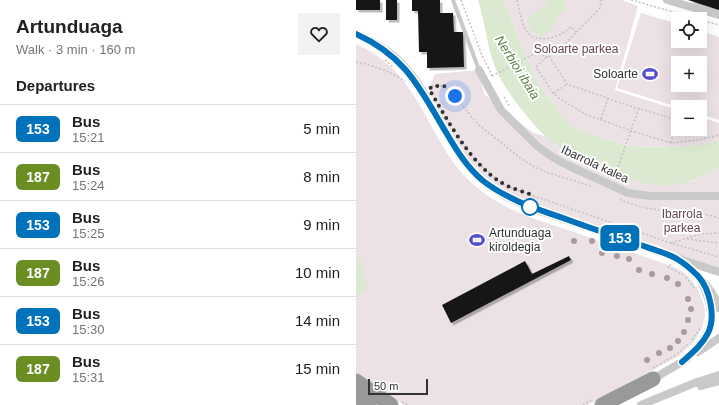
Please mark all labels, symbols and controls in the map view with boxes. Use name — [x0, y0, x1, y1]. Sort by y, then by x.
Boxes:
map controls — [671, 12, 707, 136]
button: locate — [671, 12, 707, 48]
button: heart — [298, 13, 340, 55]
text: Artunduaga — [16, 16, 123, 37]
water label: Nerbioi ibaia — [492, 33, 543, 102]
text: Walk · 3 min · 160 m — [16, 42, 135, 57]
park label: Soloarte parkea — [534, 42, 619, 56]
button: + — [671, 56, 707, 92]
sports icon: Soloarte — [641, 65, 659, 83]
place label: Soloarte — [593, 67, 638, 81]
text: Departures — [16, 77, 95, 94]
your location — [445, 86, 465, 106]
button: − — [671, 100, 707, 136]
text: Bus — [72, 113, 100, 130]
text: 5 min — [303, 120, 340, 137]
text: 153 — [26, 121, 50, 137]
text: 15:21 — [72, 130, 105, 145]
street label: Ibarrola kalea — [559, 142, 631, 186]
text: Bus — [72, 161, 100, 178]
text: 8 min — [303, 168, 340, 185]
text: 187 — [26, 169, 50, 185]
text: 15:24 — [72, 178, 105, 193]
unlabelled marker — [521, 198, 539, 216]
park label: Ibarrola parkea — [662, 207, 703, 235]
text: Bus — [72, 209, 100, 226]
text: 9 min — [303, 216, 340, 233]
text: 153 — [26, 217, 50, 233]
line badge: 153 — [597, 225, 643, 251]
text: 15:25 — [72, 226, 105, 241]
place label: Artunduaga kiroldegia — [489, 226, 551, 254]
text: 153 — [608, 230, 632, 246]
sports icon: Artunduaga kiroldegia — [468, 231, 486, 249]
text: Bus — [72, 257, 100, 274]
text: 10 min — [295, 264, 340, 281]
text: 187 — [26, 265, 50, 281]
text: 15:26 — [72, 274, 105, 289]
text: Bus — [72, 305, 100, 322]
text: 14 min — [295, 312, 340, 329]
text: 153 — [26, 313, 50, 329]
text: 15:30 — [72, 322, 105, 337]
text: Bus — [72, 353, 100, 370]
text: 15 min — [295, 360, 340, 377]
text: 187 — [26, 361, 50, 377]
text: 15:31 — [72, 370, 105, 385]
scale bar — [368, 377, 428, 396]
text: 50 m — [374, 380, 398, 392]

